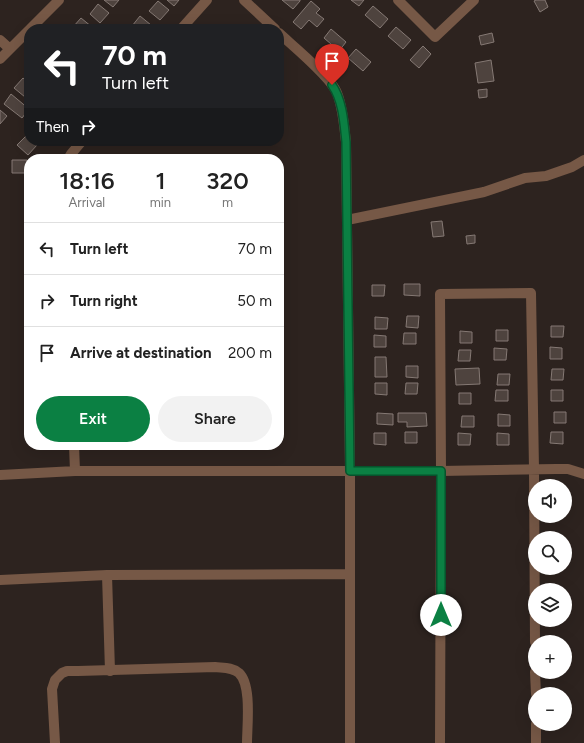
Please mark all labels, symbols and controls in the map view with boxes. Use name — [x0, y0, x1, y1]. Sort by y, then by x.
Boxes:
text: 70 m — [102, 38, 167, 72]
icon: left — [36, 40, 88, 92]
pin — [315, 44, 349, 85]
icon: arrive — [321, 50, 343, 72]
text: Turn left — [102, 72, 169, 94]
icon: right — [77, 116, 99, 138]
text: Then — [36, 118, 69, 136]
text: 18:16 — [59, 166, 115, 195]
text: 1 — [155, 166, 165, 195]
text: 320 — [206, 166, 249, 195]
text: Arrival — [69, 195, 105, 210]
text: min — [150, 195, 171, 210]
text: m — [222, 195, 233, 210]
icon: left — [36, 238, 58, 260]
text: Turn left — [70, 240, 128, 258]
text: 70 m — [238, 240, 272, 258]
icon: right — [36, 290, 58, 312]
text: Turn right — [70, 292, 138, 310]
text: 50 m — [237, 292, 272, 310]
icon: arrive — [36, 342, 58, 364]
text: Arrive at destination — [70, 344, 211, 362]
text: 200 m — [228, 344, 272, 362]
button: Exit — [36, 396, 150, 442]
button: Share — [158, 396, 272, 442]
map controls — [528, 479, 572, 731]
button: sound — [528, 479, 572, 523]
button: search — [528, 531, 572, 575]
button: layers — [528, 583, 572, 627]
position arrow — [420, 594, 462, 636]
button: + — [528, 635, 572, 679]
button: − — [528, 687, 572, 731]

